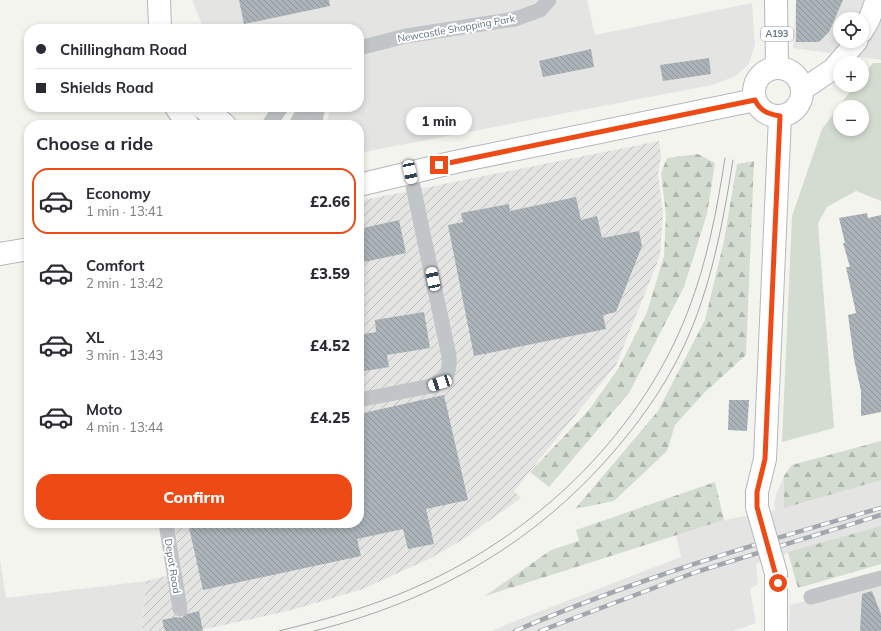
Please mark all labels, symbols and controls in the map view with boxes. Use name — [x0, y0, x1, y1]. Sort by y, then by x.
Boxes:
street label: Newcastle Shopping Park — [396, 12, 517, 45]
map controls — [833, 12, 869, 136]
button: locate — [833, 12, 869, 48]
road number: A193 — [761, 27, 793, 41]
text: Chillingham Road — [60, 40, 187, 59]
button: + — [833, 56, 869, 92]
text: Shields Road — [60, 78, 154, 97]
button: − — [833, 100, 869, 136]
callout: 1 min — [406, 107, 472, 135]
text: 1 min — [422, 113, 456, 129]
text: Choose a ride — [36, 132, 153, 155]
route end — [430, 156, 448, 174]
car — [402, 159, 418, 185]
icon: car — [38, 183, 74, 219]
text: Economy — [86, 184, 151, 203]
text: £2.66 — [310, 192, 350, 211]
text: 1 min · 13:41 — [86, 203, 163, 219]
icon: car — [38, 255, 74, 291]
text: Comfort — [86, 256, 144, 275]
text: £3.59 — [310, 264, 350, 283]
car — [425, 266, 441, 292]
text: 2 min · 13:42 — [86, 275, 163, 291]
icon: car — [38, 327, 74, 363]
text: XL — [86, 328, 104, 347]
text: £4.52 — [310, 336, 350, 355]
text: 3 min · 13:43 — [86, 347, 163, 363]
car — [427, 374, 453, 392]
icon: car — [38, 399, 74, 435]
text: Moto — [86, 400, 122, 419]
text: £4.25 — [310, 408, 350, 427]
text: 4 min · 13:44 — [86, 419, 163, 435]
button: Confirm — [36, 474, 352, 520]
street label: Depot Road — [162, 538, 183, 594]
route start — [769, 574, 787, 592]

